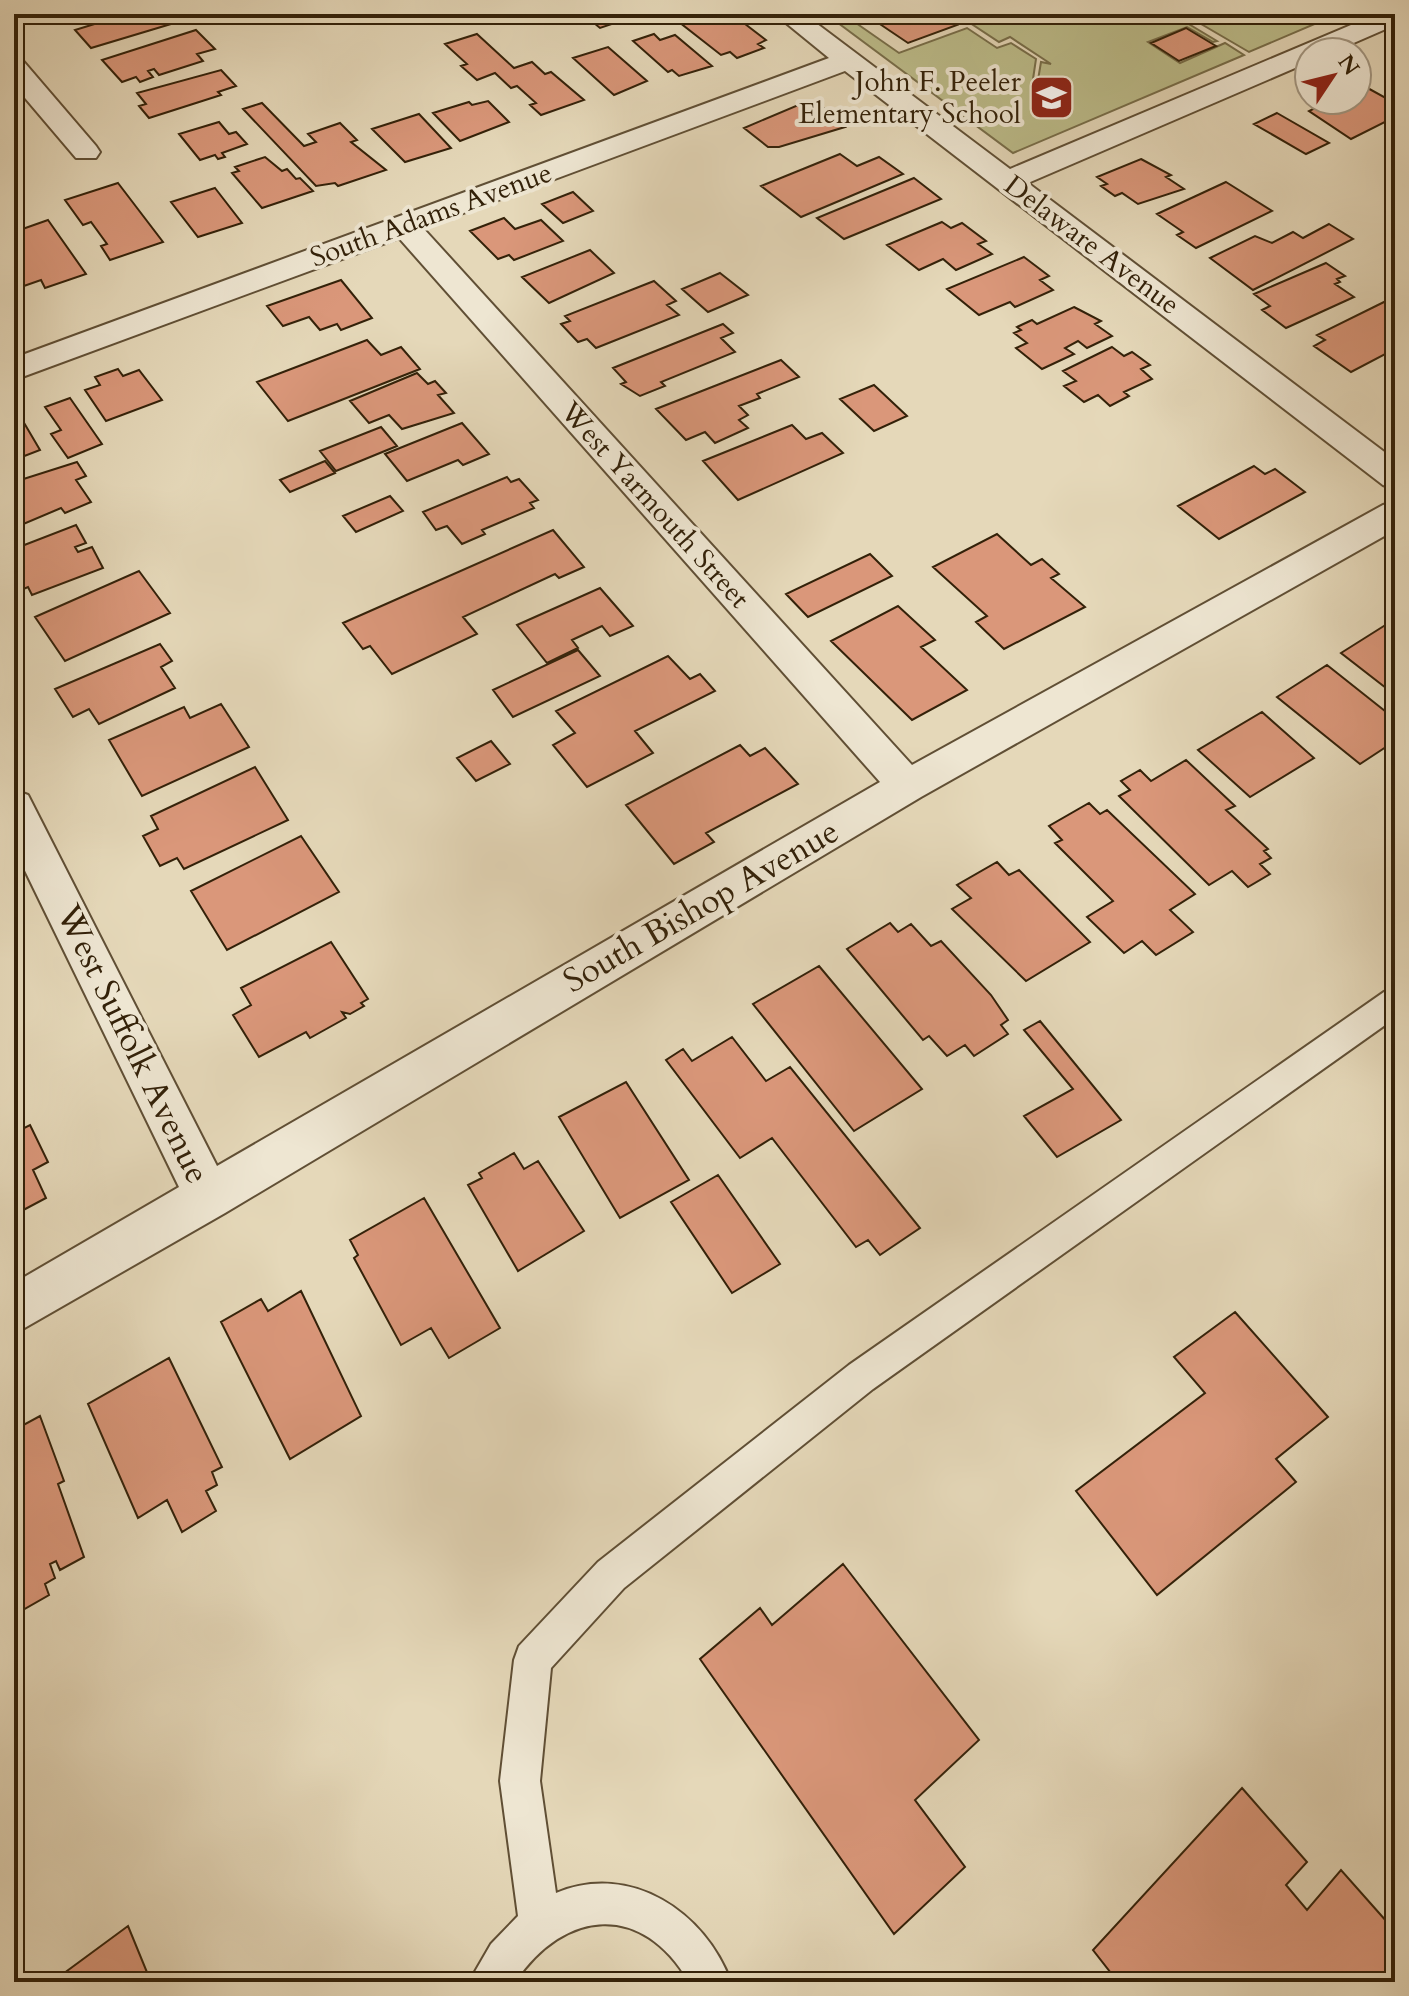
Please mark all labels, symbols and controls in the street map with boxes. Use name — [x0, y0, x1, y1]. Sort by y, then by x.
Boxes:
north arrow — [1293, 36, 1373, 116]
text: N — [1331, 49, 1366, 82]
place label: John F. Peeler Elementary School — [799, 63, 1022, 133]
school or university icon: John F. Peeler Elementary School — [1028, 74, 1076, 122]
street label: South Adams Avenue — [305, 154, 557, 276]
street label: Delaware Avenue — [997, 166, 1187, 324]
street label: West Yarmouth Street — [551, 393, 758, 617]
street label: South Bishop Avenue — [555, 808, 847, 1004]
street label: West Suffolk Avenue — [45, 896, 221, 1191]

